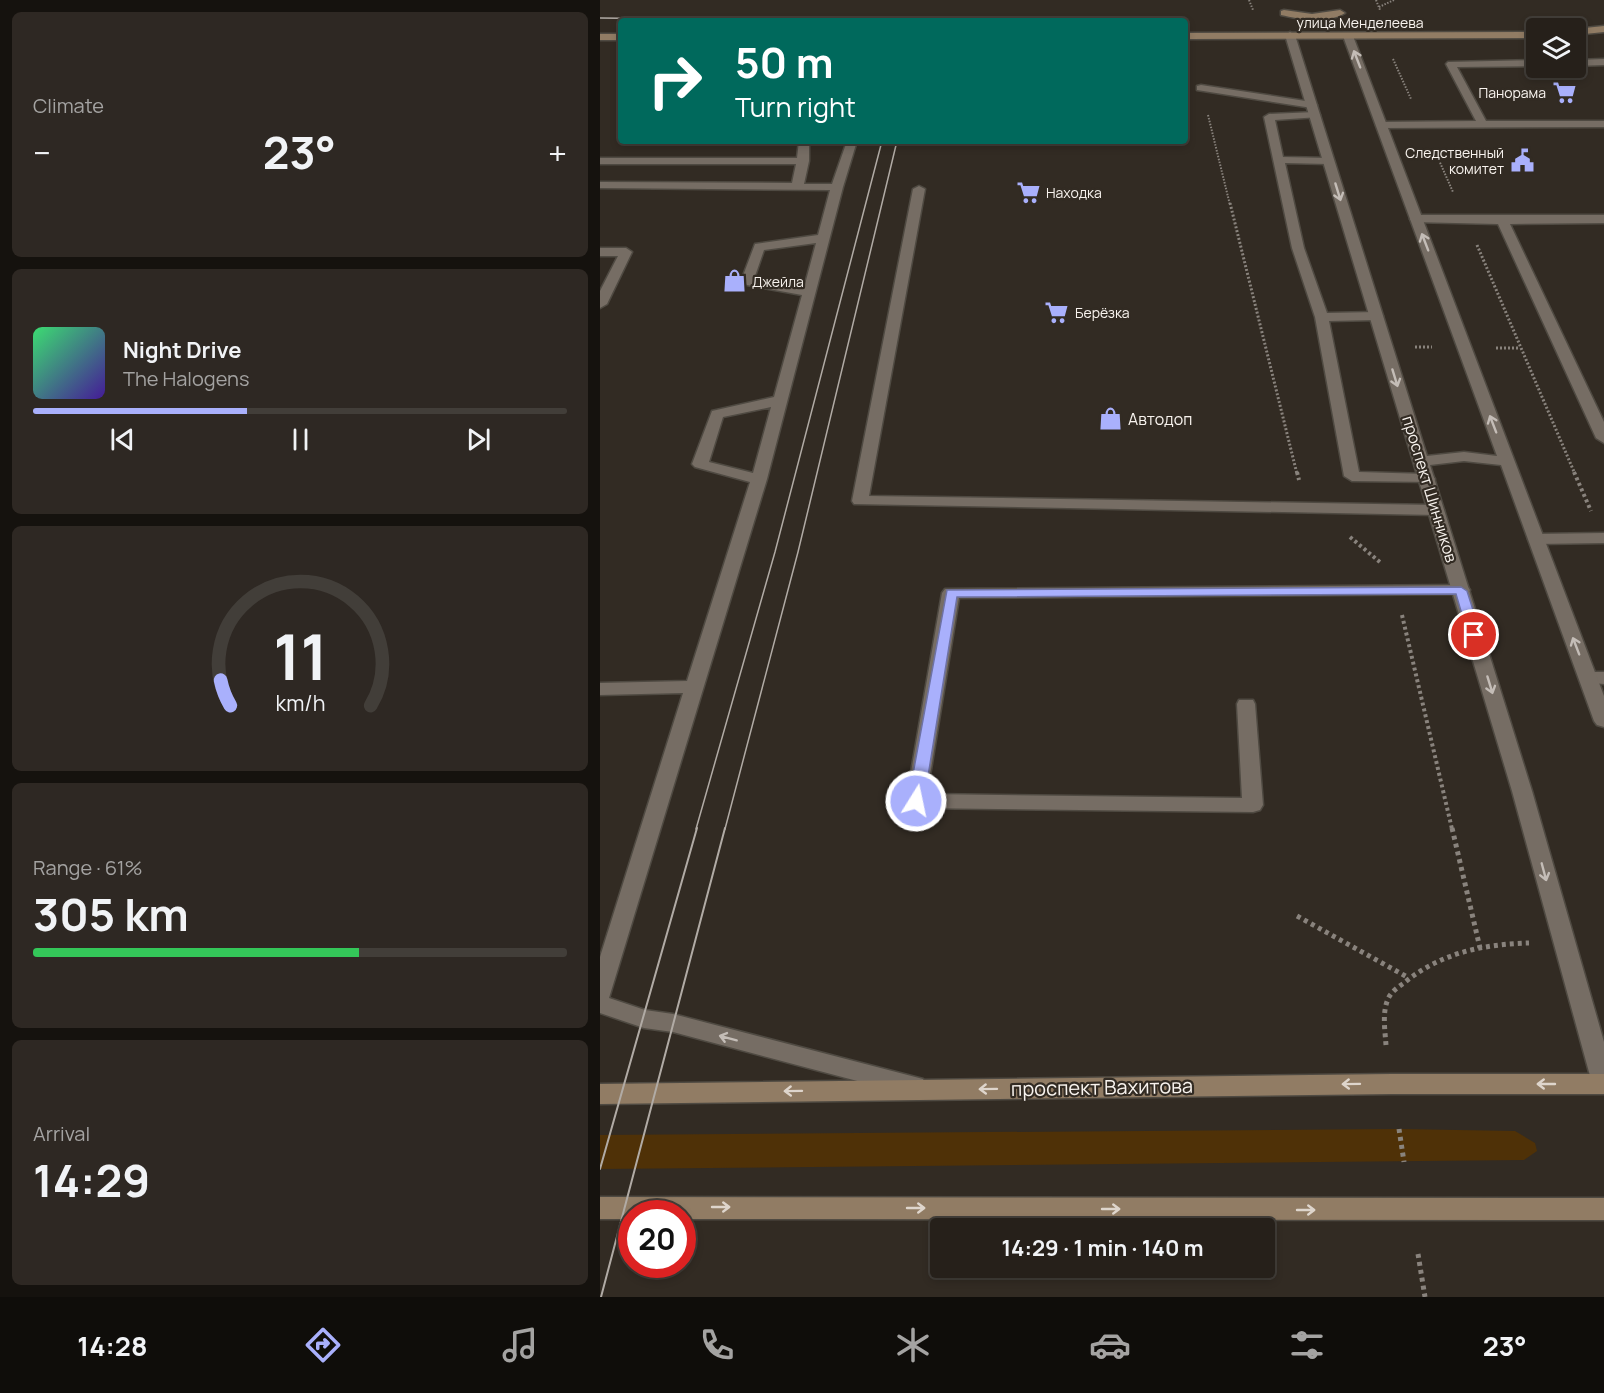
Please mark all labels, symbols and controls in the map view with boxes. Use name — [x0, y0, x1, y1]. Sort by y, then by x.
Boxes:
street label: улица Менделеева — [1297, 13, 1423, 32]
map controls — [1526, 18, 1586, 78]
button: layers — [1526, 18, 1586, 78]
text: 50 m — [735, 33, 833, 91]
icon: right — [636, 42, 714, 120]
one-way arrow — [1350, 50, 1361, 69]
supermarket icon: Панорама — [1551, 79, 1577, 105]
place label: Панорама — [1478, 83, 1546, 102]
text: Turn right — [735, 88, 856, 125]
text: Climate — [33, 92, 104, 119]
text: 23° — [263, 121, 336, 183]
text: − — [33, 130, 51, 175]
text: + — [548, 130, 567, 175]
place label: Следственный комитет — [1405, 143, 1504, 178]
public building icon: Следственный комитет — [1509, 147, 1535, 173]
supermarket icon: Находка — [1015, 179, 1041, 205]
one-way arrow — [1333, 182, 1344, 201]
place label: Находка — [1046, 183, 1102, 202]
one-way arrow — [1418, 233, 1429, 251]
shop icon: Джейла — [721, 268, 747, 294]
place label: Джейла — [752, 272, 804, 291]
supermarket icon: Берёзка — [1044, 299, 1070, 325]
place label: Берёзка — [1075, 303, 1130, 322]
text: Night Drive — [123, 335, 242, 365]
text: The Halogens — [123, 365, 249, 392]
one-way arrow — [1391, 368, 1402, 387]
shop icon: Автодоп — [1097, 406, 1123, 432]
place label: Автодоп — [1128, 408, 1192, 430]
street label: проспект Шинников — [1397, 413, 1463, 565]
one-way arrow — [1487, 415, 1498, 434]
icon: previous — [106, 423, 139, 456]
icon: pause — [284, 423, 317, 456]
icon: next — [462, 423, 495, 456]
pin — [1448, 609, 1499, 660]
text: 11 — [273, 613, 327, 699]
icon: arrive — [1457, 618, 1490, 651]
one-way arrow — [1570, 637, 1581, 656]
one-way arrow — [1485, 675, 1496, 694]
text: km/h — [275, 688, 325, 717]
position arrow — [884, 769, 948, 833]
text: Range · 61% — [33, 854, 143, 881]
one-way arrow — [1538, 862, 1550, 881]
text: 305 km — [33, 883, 189, 945]
one-way arrow — [719, 1031, 738, 1043]
street label: проспект Вахитова — [1011, 1072, 1193, 1102]
one-way arrow — [1341, 1078, 1361, 1090]
one-way arrow — [1536, 1078, 1556, 1090]
one-way arrow — [978, 1083, 998, 1094]
one-way arrow — [783, 1085, 803, 1097]
text: Arrival — [33, 1120, 90, 1147]
text: 14:29 — [33, 1149, 150, 1211]
speed limit sign: 20 — [618, 1200, 696, 1278]
one-way arrow — [711, 1201, 731, 1213]
one-way arrow — [906, 1202, 926, 1214]
one-way arrow — [1101, 1203, 1121, 1215]
one-way arrow — [1296, 1204, 1316, 1215]
text: 14:29 · 1 min · 140 m — [1001, 1233, 1204, 1263]
icon: directions — [302, 1324, 344, 1366]
icon: music — [499, 1324, 541, 1366]
icon: phone — [696, 1324, 738, 1366]
icon: climate — [892, 1324, 934, 1366]
icon: car — [1089, 1324, 1131, 1366]
icon: filters — [1286, 1324, 1328, 1366]
text: 14:28 — [77, 1327, 147, 1364]
text: 23° — [1483, 1327, 1527, 1364]

